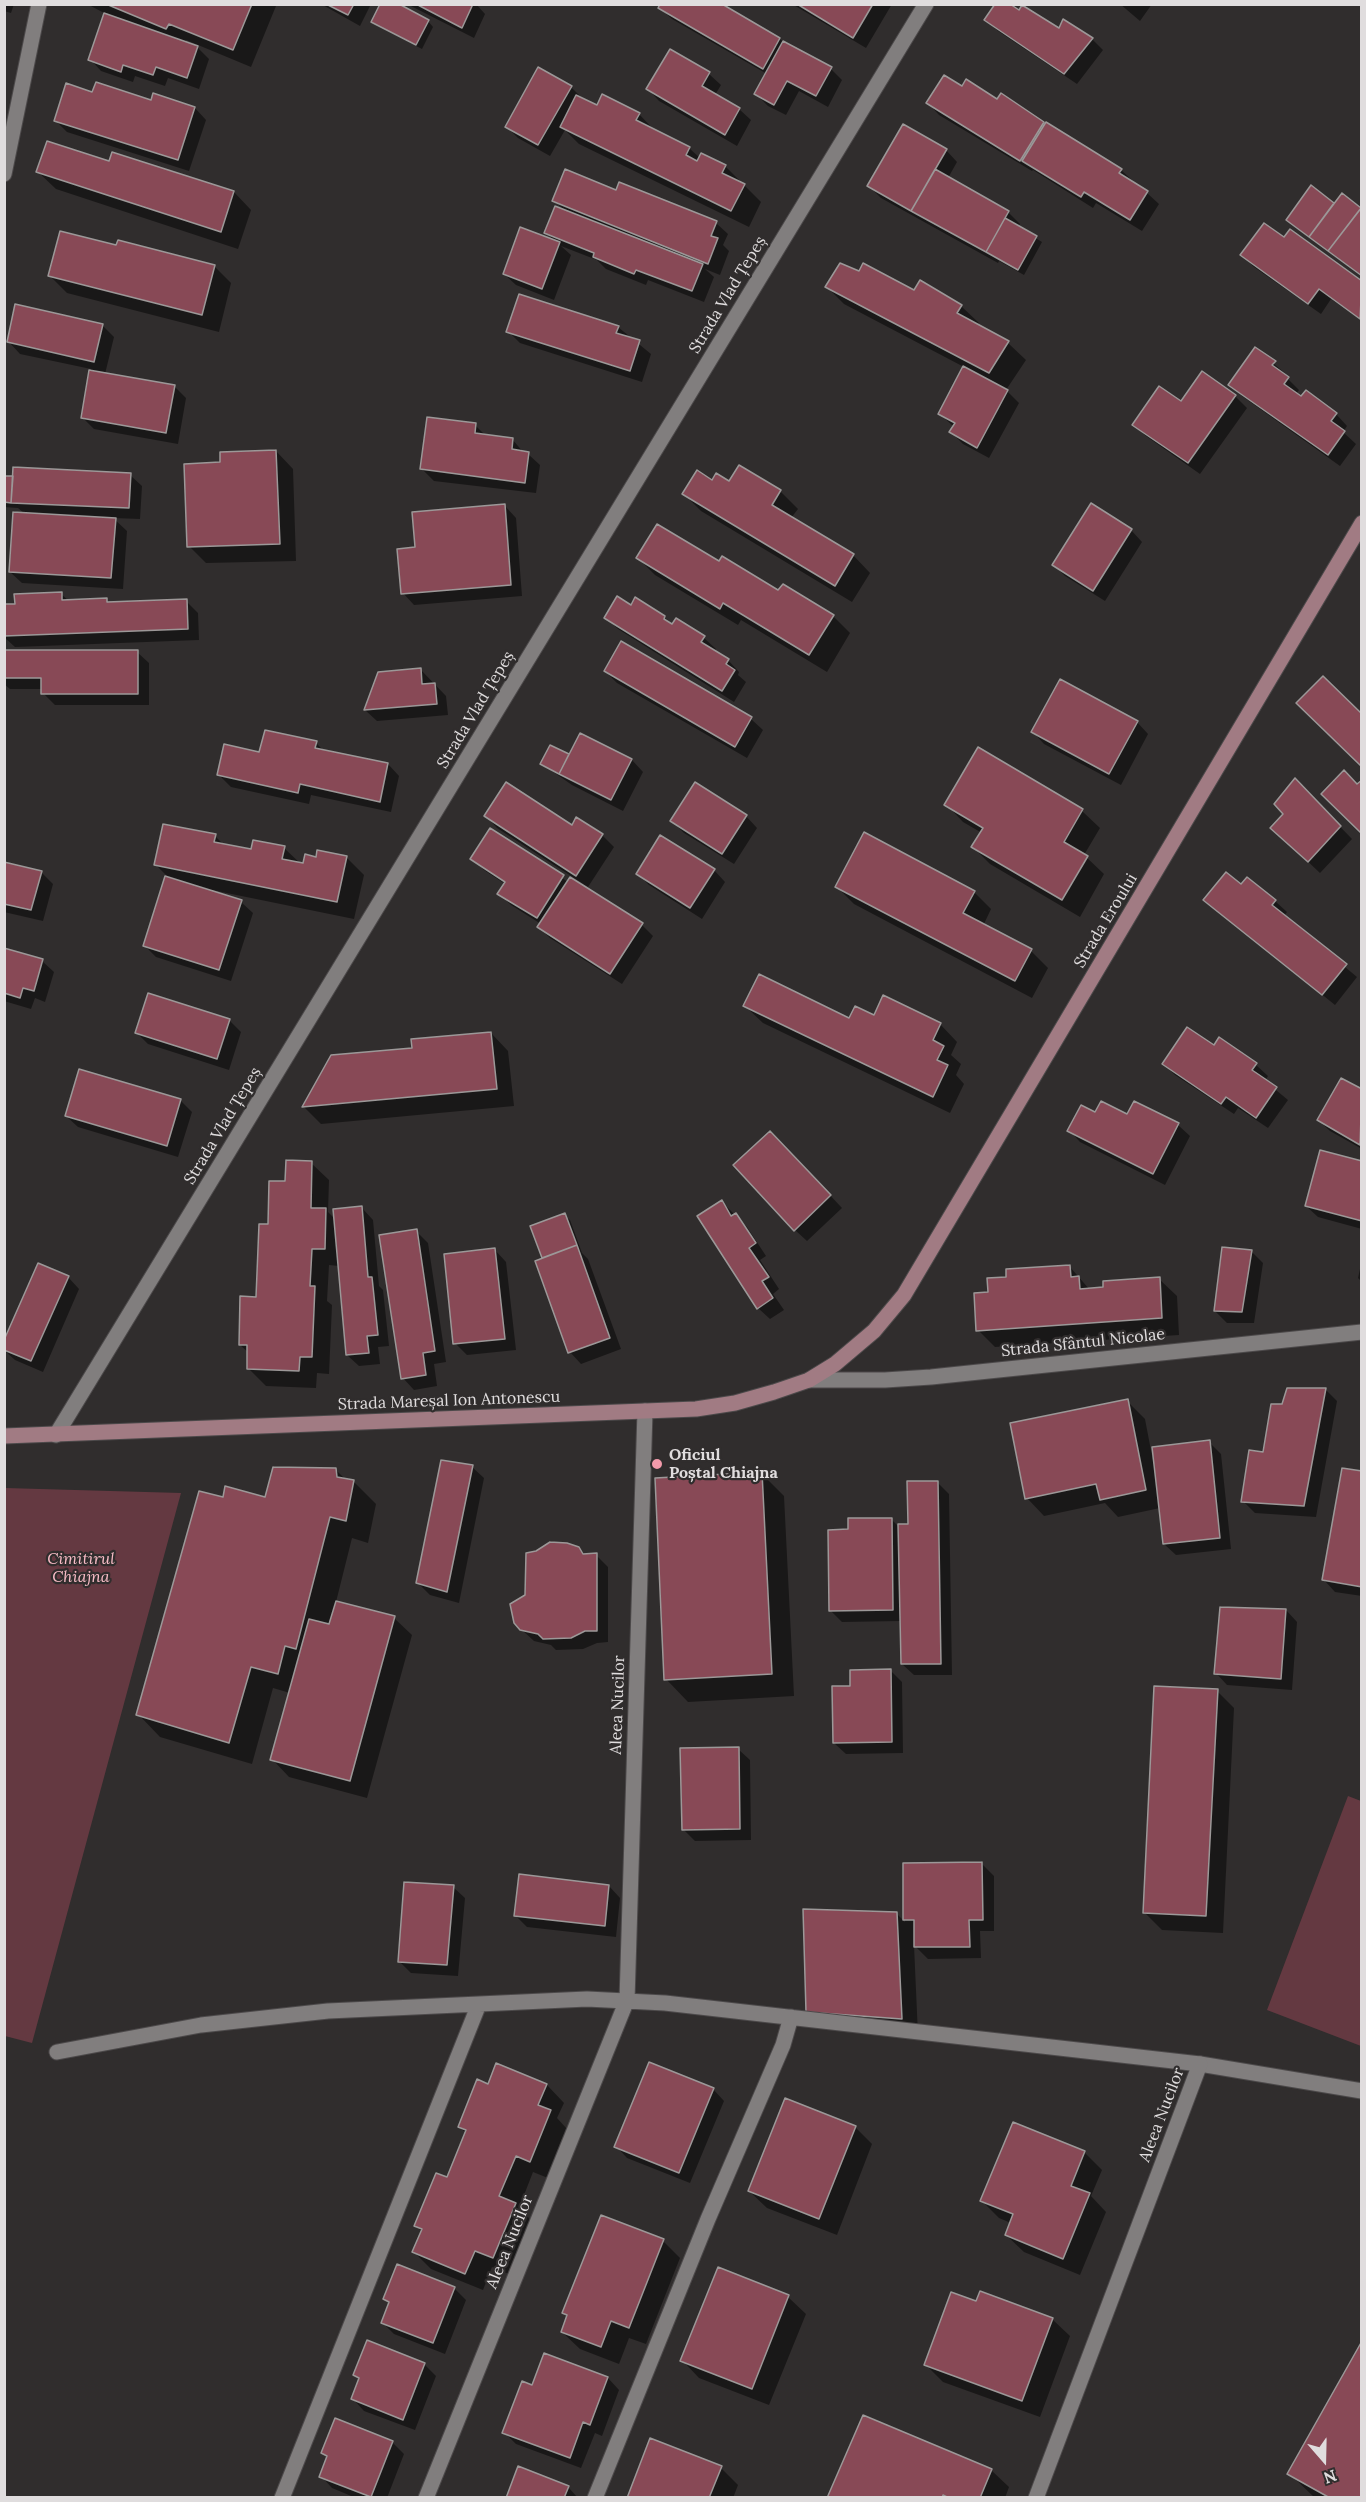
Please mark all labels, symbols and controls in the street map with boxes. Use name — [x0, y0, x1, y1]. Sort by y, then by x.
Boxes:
street label: Strada Vlad Țepeș — [685, 233, 771, 357]
street label: Strada Vlad Țepeș — [433, 648, 519, 772]
street label: Strada Eroului — [1070, 870, 1142, 972]
street label: Strada Vlad Țepeș — [180, 1064, 266, 1188]
street label: Strada Sfântul Nicolae — [1000, 1325, 1166, 1361]
street label: Strada Mareșal Ion Antonescu — [338, 1388, 560, 1414]
place label: Oficiul Poștal Chiajna — [669, 1445, 778, 1483]
marker: Oficiul Poștal Chiajna — [650, 1457, 664, 1471]
park label: Cimitirul Chiajna — [47, 1549, 115, 1587]
street label: Aleea Nucilor — [607, 1655, 629, 1755]
street label: Aleea Nucilor — [1135, 2065, 1189, 2165]
street label: Aleea Nucilor — [482, 2192, 538, 2292]
north arrow — [1294, 2430, 1354, 2490]
text: N — [1321, 2465, 1339, 2488]

